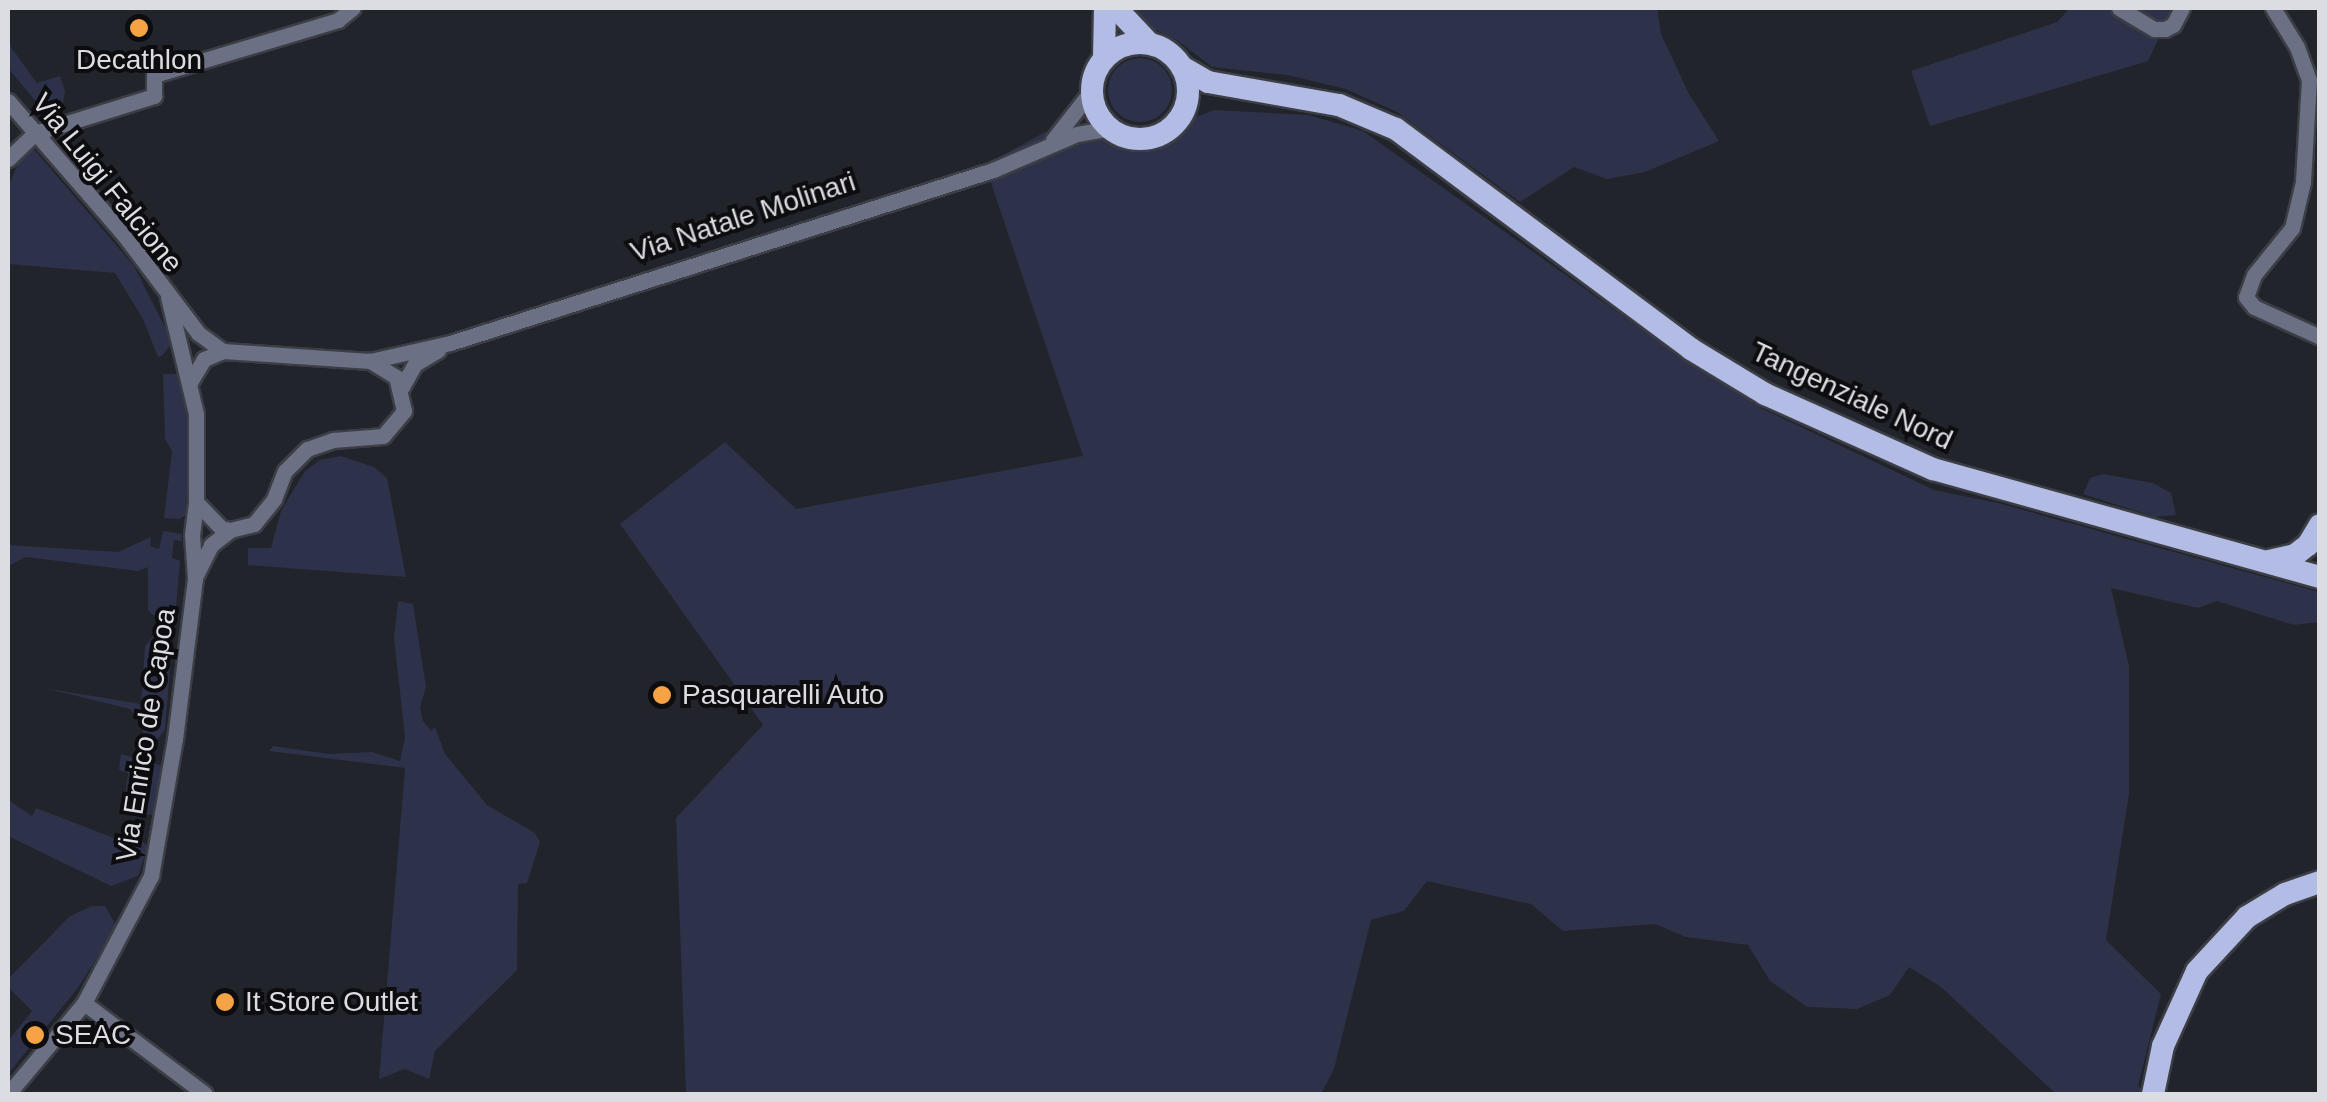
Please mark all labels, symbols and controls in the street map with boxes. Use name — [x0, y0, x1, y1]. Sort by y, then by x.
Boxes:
marker: Decathlon — [128, 17, 150, 39]
place label: Decathlon — [76, 43, 202, 77]
street label: Via Luigi Falcione — [25, 87, 189, 279]
street label: Via Natale Molinari — [626, 165, 860, 269]
street label: Tangenziale Nord — [1746, 335, 1958, 457]
street label: Via Enrico de Capoa — [109, 606, 183, 864]
place label: Pasquarelli Auto — [682, 678, 886, 712]
marker: Pasquarelli Auto — [651, 684, 673, 706]
place label: It Store Outlet — [245, 985, 418, 1019]
marker: It Store Outlet — [214, 991, 236, 1013]
place label: SEAC — [55, 1018, 131, 1052]
marker: SEAC — [24, 1024, 46, 1046]

